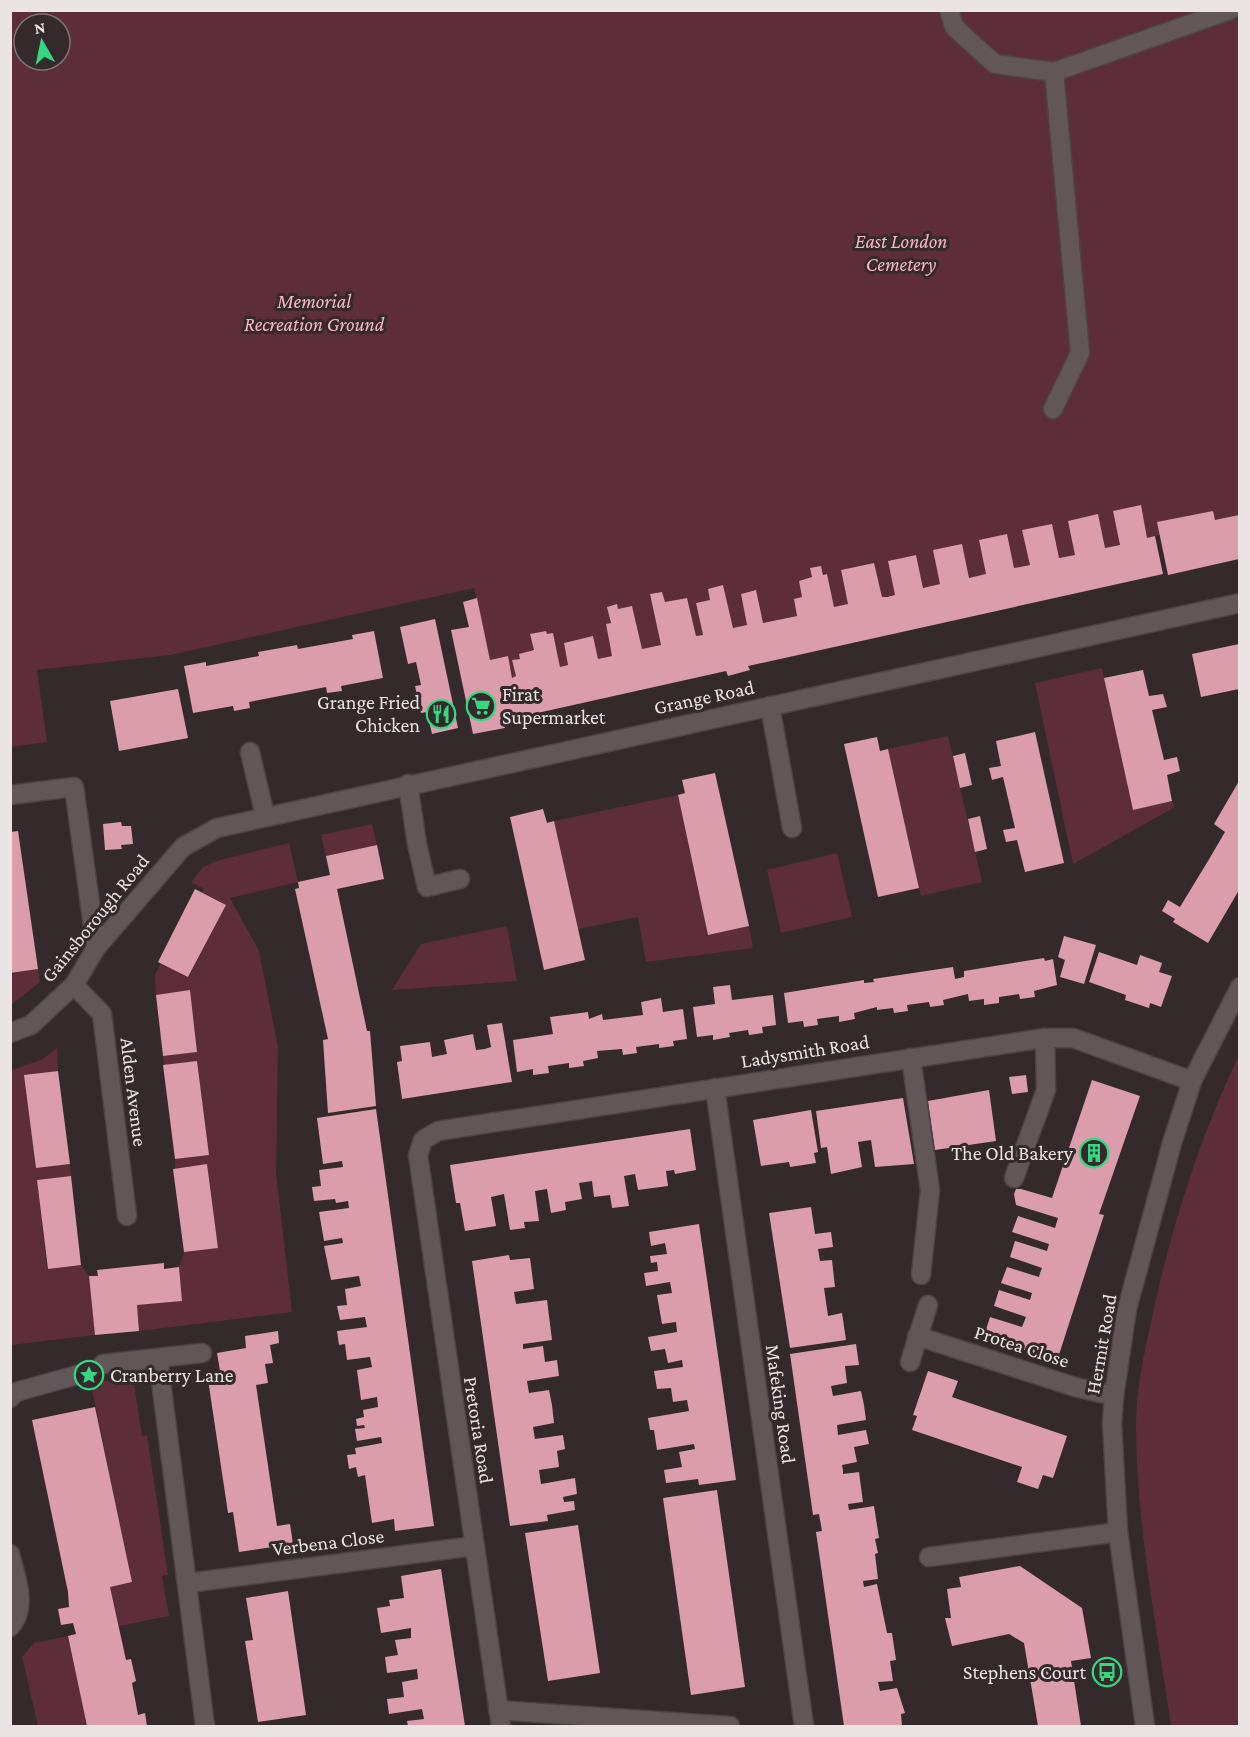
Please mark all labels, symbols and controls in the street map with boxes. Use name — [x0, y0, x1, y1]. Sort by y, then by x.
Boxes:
north arrow — [12, 12, 72, 72]
text: N — [33, 18, 47, 37]
park label: East London Cemetery — [855, 230, 947, 276]
park label: Memorial Recreation Ground — [244, 290, 385, 335]
street label: Grange Road — [652, 676, 757, 719]
place label: Firat Supermarket — [502, 683, 606, 729]
supermarket icon: Firat Supermarket — [465, 690, 497, 722]
place label: Grange Fried Chicken — [317, 691, 420, 736]
restaurant icon: Grange Fried Chicken — [425, 698, 457, 730]
street label: Gainsborough Road — [37, 849, 154, 987]
street label: Ladysmith Road — [739, 1030, 871, 1073]
street label: Alden Avenue — [116, 1036, 152, 1148]
building icon: The Old Bakery — [1078, 1137, 1110, 1169]
place label: The Old Bakery — [951, 1142, 1074, 1165]
street label: Hermit Road — [1081, 1292, 1121, 1396]
street label: Protea Close — [972, 1320, 1072, 1372]
street label: Mafeking Road — [761, 1343, 800, 1466]
place icon: Cranberry Lane — [73, 1359, 105, 1391]
place label: Cranberry Lane — [110, 1364, 234, 1387]
street label: Pretoria Road — [460, 1375, 498, 1485]
street label: Verbena Close — [271, 1524, 386, 1560]
bus stop icon: Stephens Court — [1091, 1656, 1123, 1688]
place label: Stephens Court — [963, 1661, 1086, 1684]

